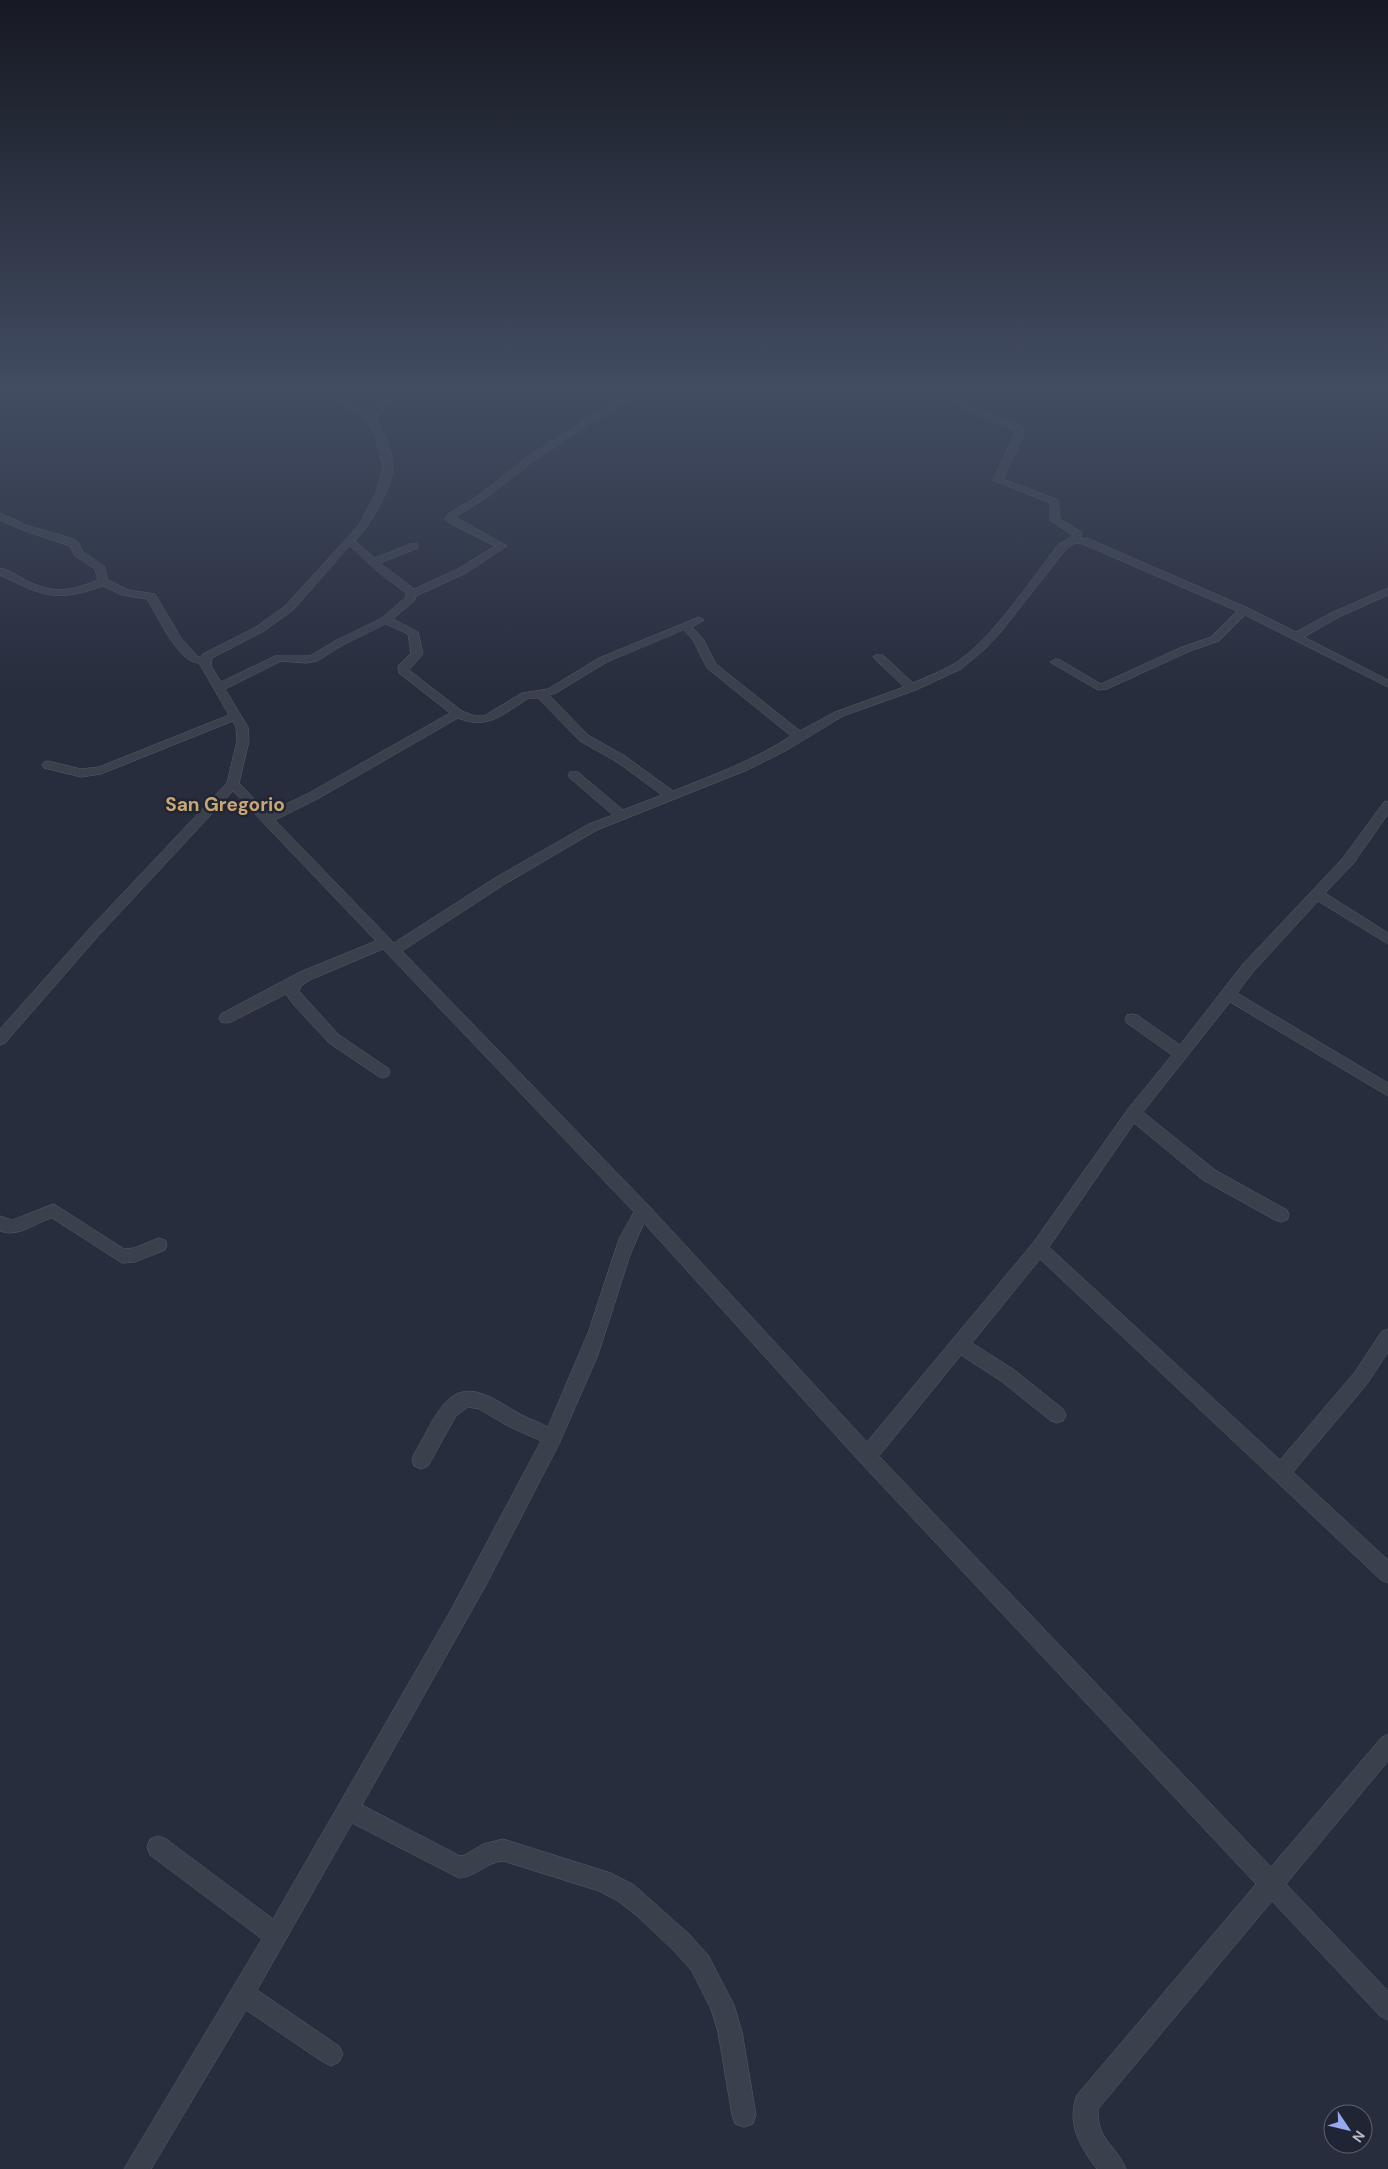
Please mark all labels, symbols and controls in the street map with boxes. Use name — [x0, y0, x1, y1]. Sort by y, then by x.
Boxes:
district label: San Gregorio — [165, 792, 285, 817]
north arrow — [1323, 2104, 1373, 2154]
text: N — [1348, 2127, 1369, 2146]

